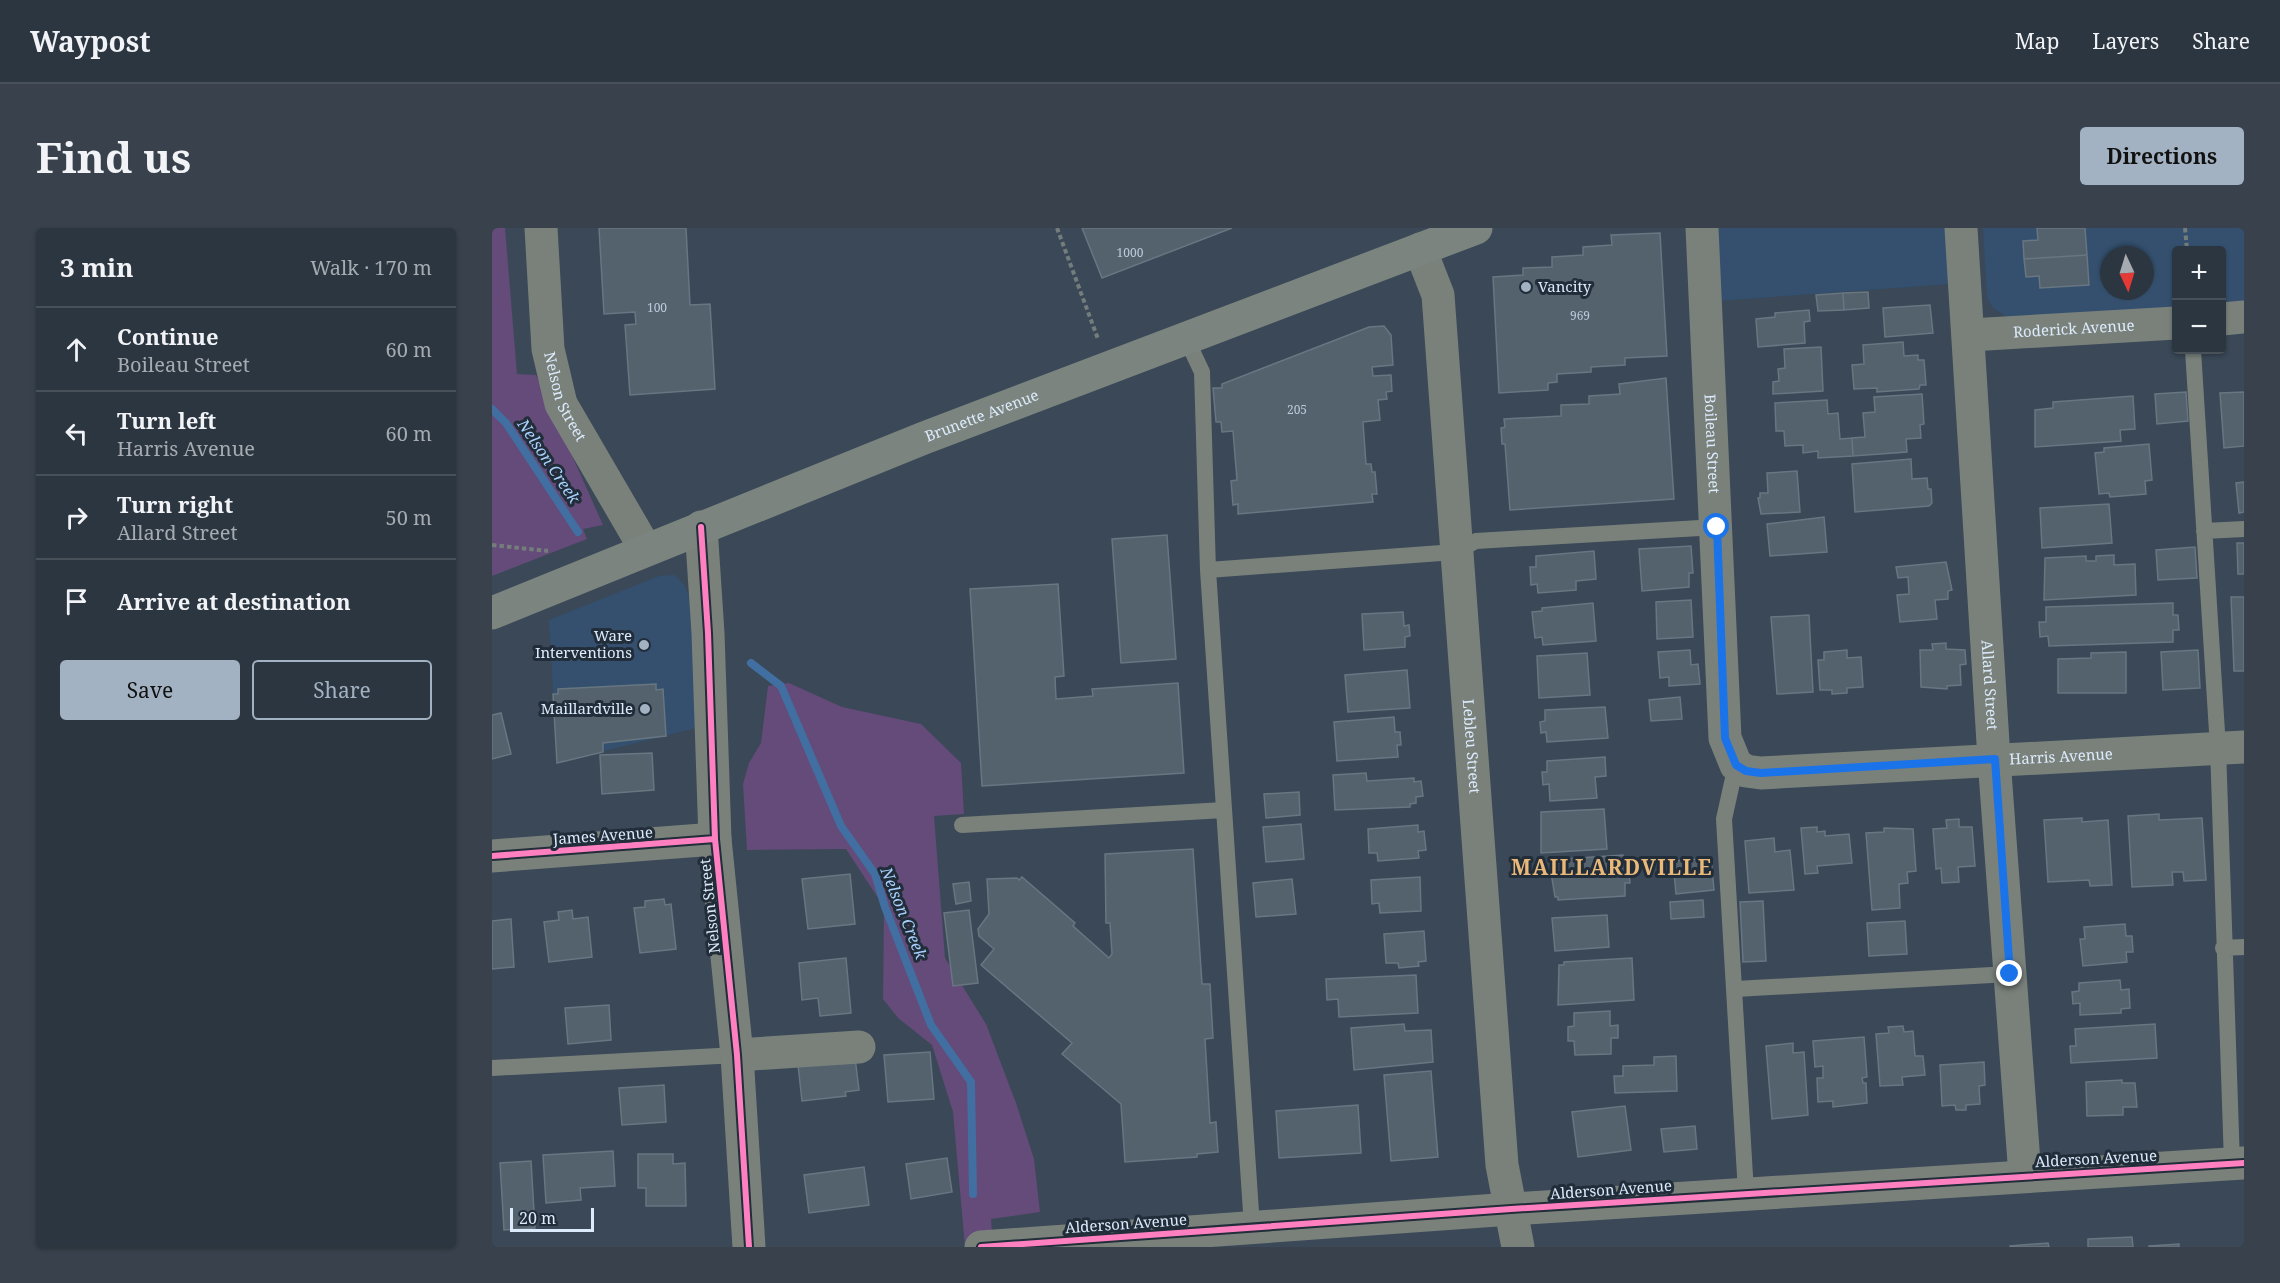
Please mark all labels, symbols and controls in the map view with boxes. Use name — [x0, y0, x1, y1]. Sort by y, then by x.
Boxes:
text: Waypost — [30, 22, 151, 60]
text: Map — [2015, 27, 2059, 55]
text: Layers — [2092, 27, 2159, 55]
text: Share — [2192, 27, 2250, 55]
button: Directions — [2080, 127, 2244, 185]
text: Find us — [36, 128, 191, 185]
house number: 1000 — [1117, 244, 1144, 261]
north arrow — [2100, 246, 2154, 300]
map controls — [2172, 246, 2226, 354]
button: + — [2172, 246, 2226, 300]
text: 3 min — [60, 249, 134, 285]
text: Walk · 170 m — [310, 254, 432, 281]
place label: Vancity — [1538, 276, 1592, 296]
marker: Vancity — [1519, 280, 1533, 294]
house number: 100 — [647, 299, 667, 316]
button: − — [2172, 300, 2226, 354]
house number: 969 — [1570, 307, 1590, 324]
street label: Roderick Avenue — [2013, 314, 2135, 341]
text: Continue — [117, 321, 219, 351]
icon: ahead — [60, 333, 93, 366]
text: 60 m — [386, 336, 432, 363]
street label: Nelson Street — [540, 350, 592, 445]
text: Boileau Street — [117, 351, 250, 378]
street label: Brunette Avenue — [922, 384, 1041, 446]
street label: Boileau Street — [1700, 393, 1725, 494]
house number: 205 — [1287, 401, 1307, 418]
text: Turn left — [117, 405, 216, 435]
water label: Nelson Creek — [512, 414, 586, 508]
icon: left — [60, 417, 93, 450]
text: 60 m — [386, 420, 432, 447]
text: Harris Avenue — [117, 435, 255, 462]
text: Turn right — [117, 489, 233, 519]
icon: right — [60, 501, 93, 534]
text: 50 m — [386, 504, 432, 531]
route start — [1703, 513, 1729, 539]
text: Allard Street — [117, 519, 237, 546]
icon: arrive — [60, 585, 93, 618]
text: Arrive at destination — [117, 586, 351, 616]
place label: Ware Interventions — [535, 625, 632, 662]
marker: Ware Interventions — [637, 638, 651, 652]
street label: Allard Street — [1978, 639, 2003, 731]
button: Save — [60, 660, 240, 720]
button: Share — [252, 660, 432, 720]
place label: Maillardville — [541, 698, 633, 718]
street label: Lebleu Street — [1459, 698, 1486, 794]
marker: Maillardville — [638, 702, 652, 716]
street label: Harris Avenue — [2009, 743, 2113, 769]
street label: James Avenue — [551, 822, 654, 849]
district label: MAILLARDVILLE — [1511, 853, 1713, 881]
street label: Nelson Street — [694, 858, 724, 954]
water label: Nelson Creek — [875, 863, 933, 963]
route end — [1996, 960, 2022, 986]
street label: Alderson Avenue — [2034, 1145, 2157, 1171]
street label: Alderson Avenue — [1549, 1175, 1673, 1203]
scale bar — [510, 1205, 594, 1232]
text: 20 m — [519, 1207, 556, 1229]
street label: Alderson Avenue — [1064, 1209, 1188, 1237]

